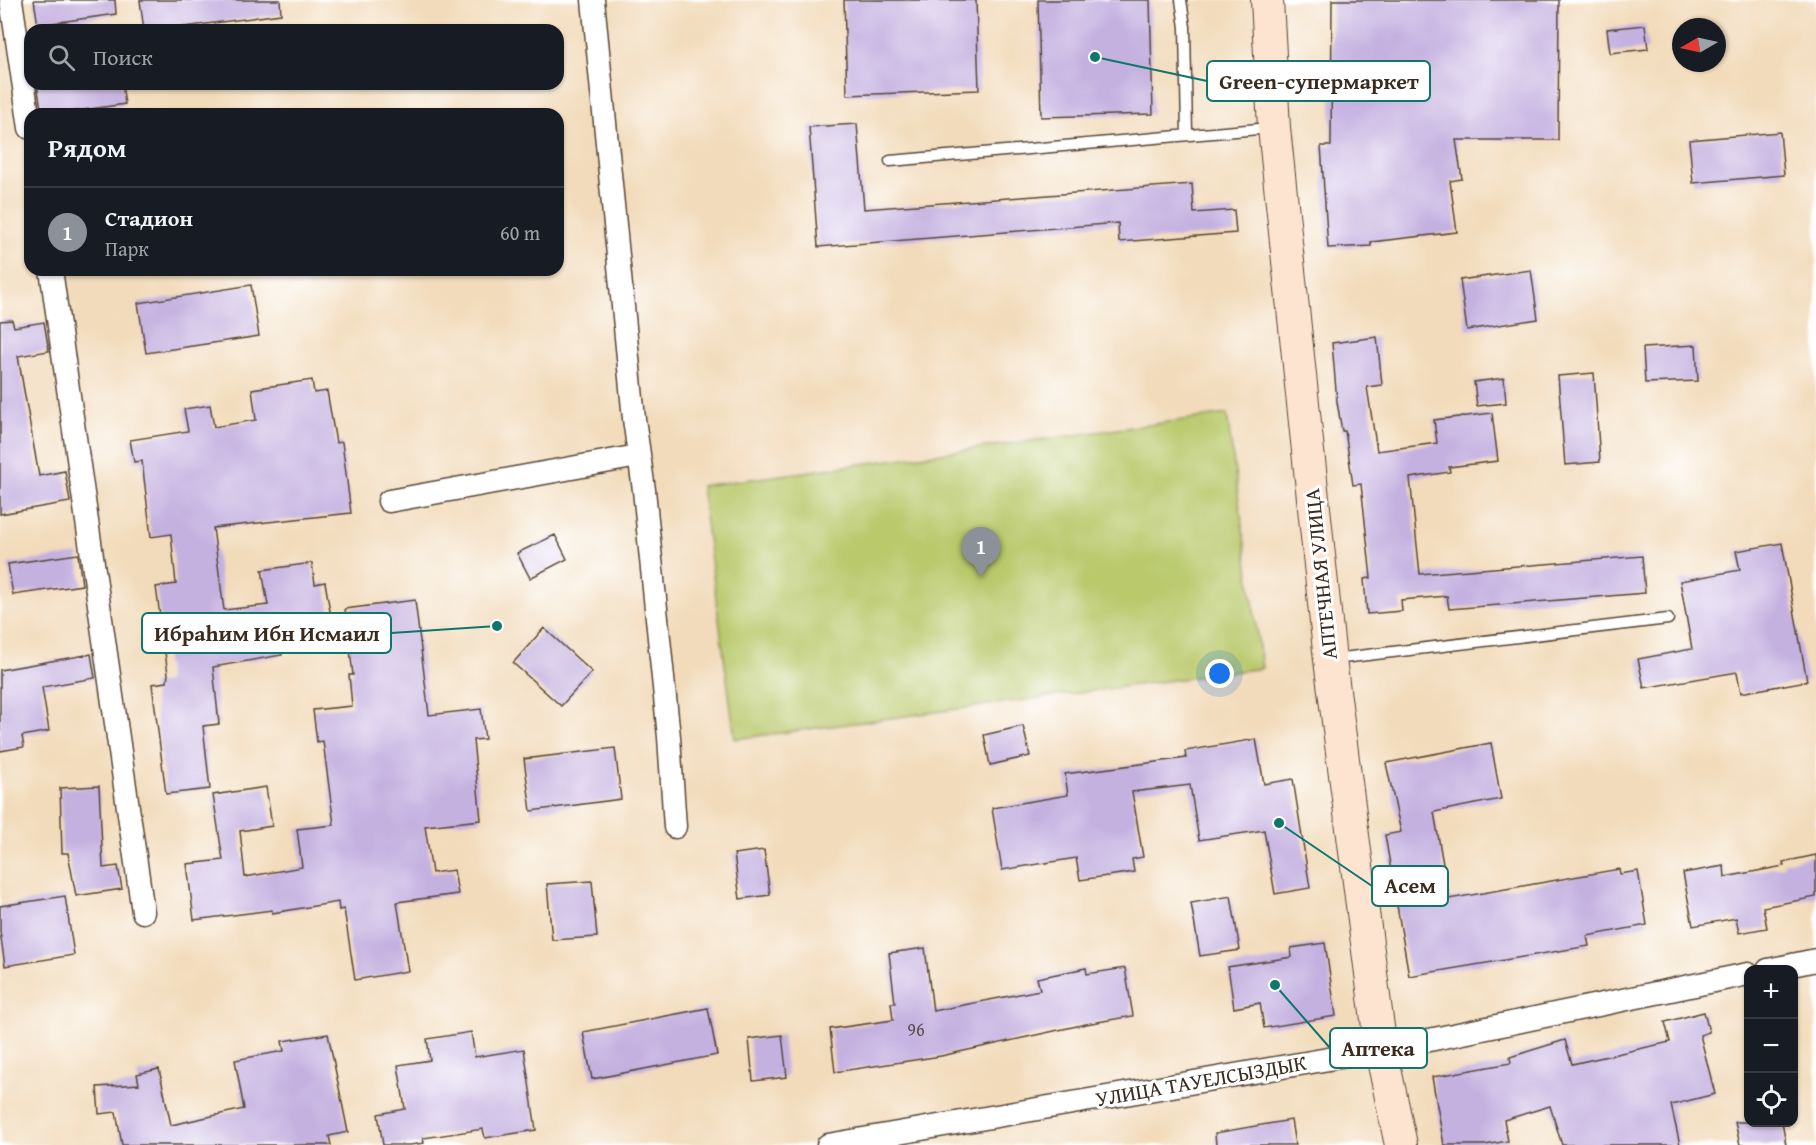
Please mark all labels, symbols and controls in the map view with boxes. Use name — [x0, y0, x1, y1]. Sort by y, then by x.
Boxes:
north arrow — [1672, 18, 1726, 72]
search box — [24, 24, 564, 90]
icon: search — [45, 41, 78, 74]
text: Поиск — [93, 41, 153, 73]
callout: Green-супермаркет — [1207, 61, 1430, 101]
text: Green-супермаркет — [1219, 65, 1419, 97]
text: Рядом — [48, 128, 126, 167]
text: Стадион — [105, 202, 193, 234]
text: 1 — [62, 218, 73, 247]
text: 60 m — [500, 218, 540, 247]
text: Парк — [105, 234, 149, 263]
street label: АПТЕЧНАЯ УЛИЦА — [1296, 487, 1345, 661]
pin: 1 — [962, 528, 1000, 577]
callout: Ибраһим Ибн Исмаил — [142, 613, 391, 653]
text: Ибраһим Ибн Исмаил — [154, 617, 380, 649]
your location — [1205, 659, 1234, 688]
callout: Асем — [1372, 866, 1448, 906]
text: Асем — [1384, 869, 1436, 901]
map controls — [1744, 965, 1798, 1127]
button: + — [1744, 965, 1798, 1019]
house number: 96 — [907, 1016, 925, 1043]
button: − — [1744, 1019, 1798, 1073]
callout: Аптека — [1330, 1028, 1427, 1068]
text: Аптека — [1341, 1032, 1416, 1064]
street label: УЛИЦА ТАУЕЛСЫЗДЫК — [1093, 1047, 1309, 1114]
button: locate — [1744, 1073, 1798, 1127]

